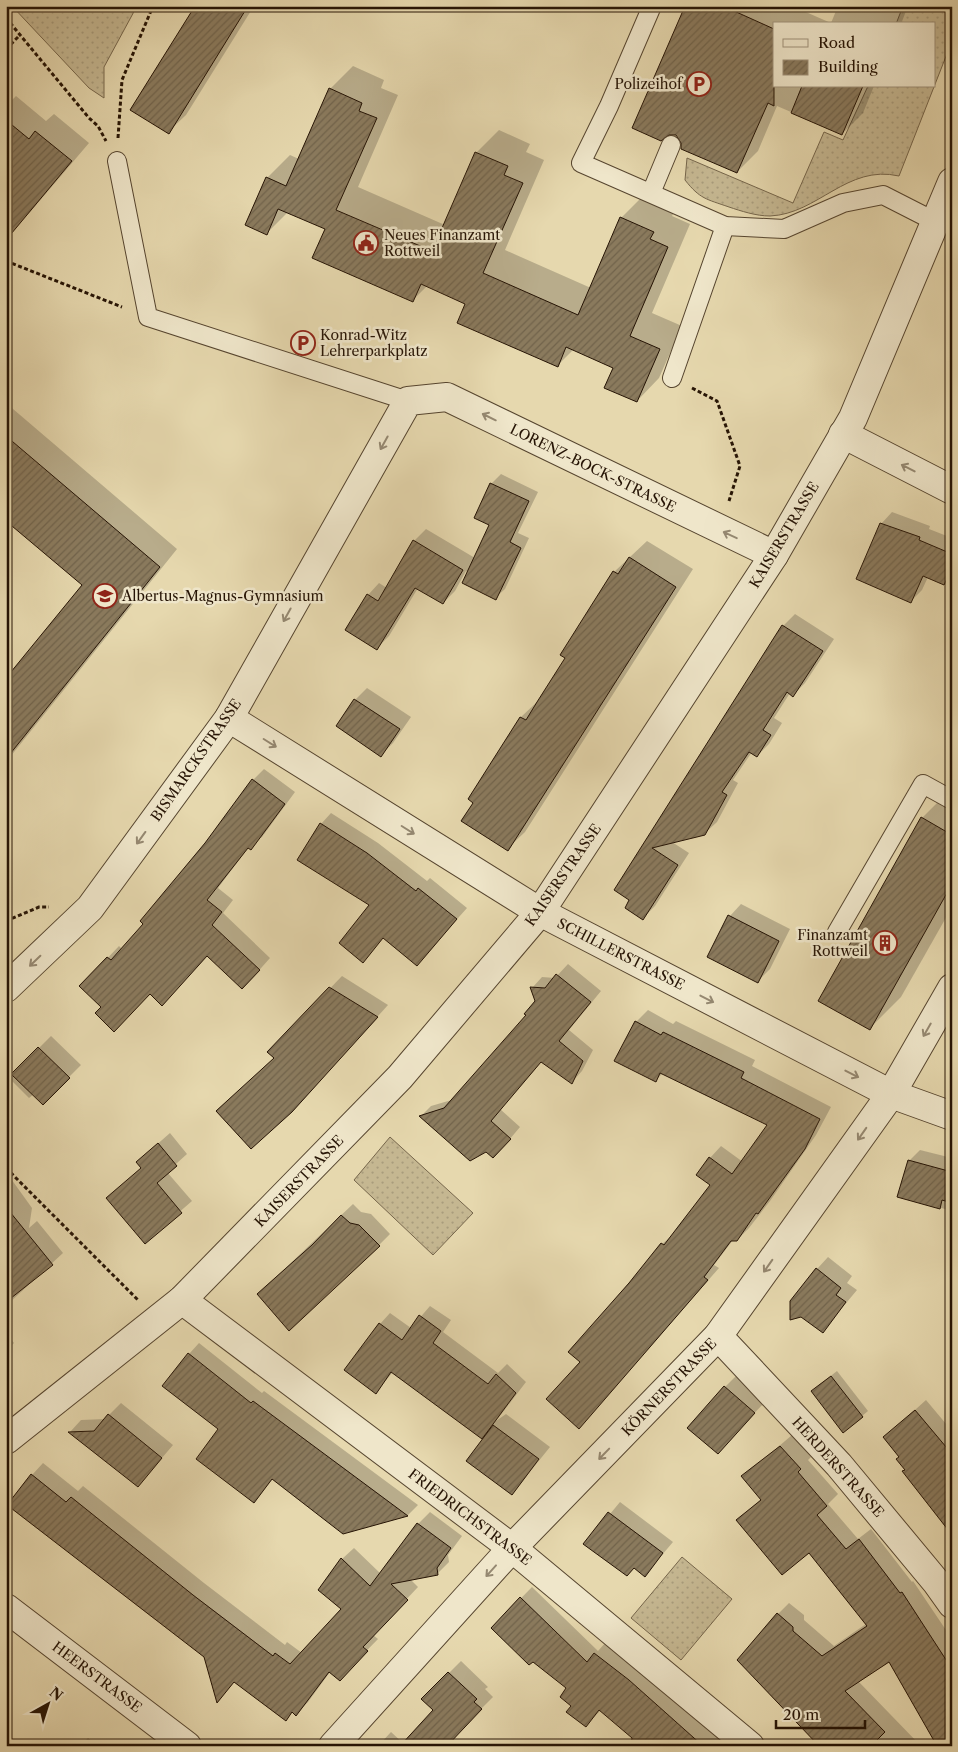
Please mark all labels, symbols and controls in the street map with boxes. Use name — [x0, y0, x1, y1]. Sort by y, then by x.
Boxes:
legend — [773, 22, 936, 88]
text: Road — [818, 33, 855, 52]
text: Building — [818, 57, 878, 76]
parking icon: Polizeihof — [686, 71, 712, 97]
place label: Polizeihof — [614, 75, 684, 93]
place label: Neues Finanzamt Rottweil — [384, 226, 500, 260]
public building icon: Neues Finanzamt Rottweil — [353, 230, 379, 256]
place label: Konrad-Witz Lehrerparkplatz — [320, 326, 428, 360]
parking icon: Konrad-Witz Lehrerparkplatz — [290, 330, 316, 356]
one-way arrow — [482, 412, 497, 421]
street label: LORENZ-BOCK-STRASSE — [507, 420, 679, 516]
one-way arrow — [379, 435, 388, 450]
one-way arrow — [901, 463, 916, 473]
street label: KAISERSTRASSE — [745, 479, 823, 591]
one-way arrow — [722, 529, 737, 539]
school or university icon: Albertus-Magnus-Gymnasium — [92, 583, 118, 609]
place label: Albertus-Magnus-Gymnasium — [121, 587, 324, 605]
one-way arrow — [282, 607, 291, 622]
street label: BISMARCKSTRASSE — [147, 695, 245, 825]
one-way arrow — [263, 739, 277, 749]
street label: KAISERSTRASSE — [521, 820, 605, 930]
one-way arrow — [401, 824, 415, 835]
one-way arrow — [136, 831, 146, 845]
street label: SCHILLERSTRASSE — [554, 914, 688, 994]
place label: Finanzamt Rottweil — [797, 926, 868, 960]
building icon: Finanzamt Rottweil — [872, 930, 898, 956]
one-way arrow — [28, 955, 41, 967]
one-way arrow — [700, 994, 715, 1004]
one-way arrow — [922, 1022, 932, 1036]
one-way arrow — [844, 1069, 859, 1079]
one-way arrow — [857, 1127, 867, 1141]
street label: KAISERSTRASSE — [251, 1131, 347, 1231]
one-way arrow — [763, 1259, 773, 1273]
street label: KÖRNERSTRASSE — [618, 1334, 720, 1440]
street label: HERDERSTRASSE — [788, 1413, 888, 1521]
one-way arrow — [598, 1448, 610, 1461]
street label: FRIEDRICHSTRASSE — [405, 1465, 535, 1569]
one-way arrow — [485, 1564, 497, 1577]
street label: HEERSTRASSE — [49, 1637, 145, 1717]
north arrow — [22, 1680, 72, 1730]
text: N — [46, 1683, 67, 1705]
scale bar — [776, 1697, 864, 1729]
text: 20 m — [783, 1705, 819, 1724]

